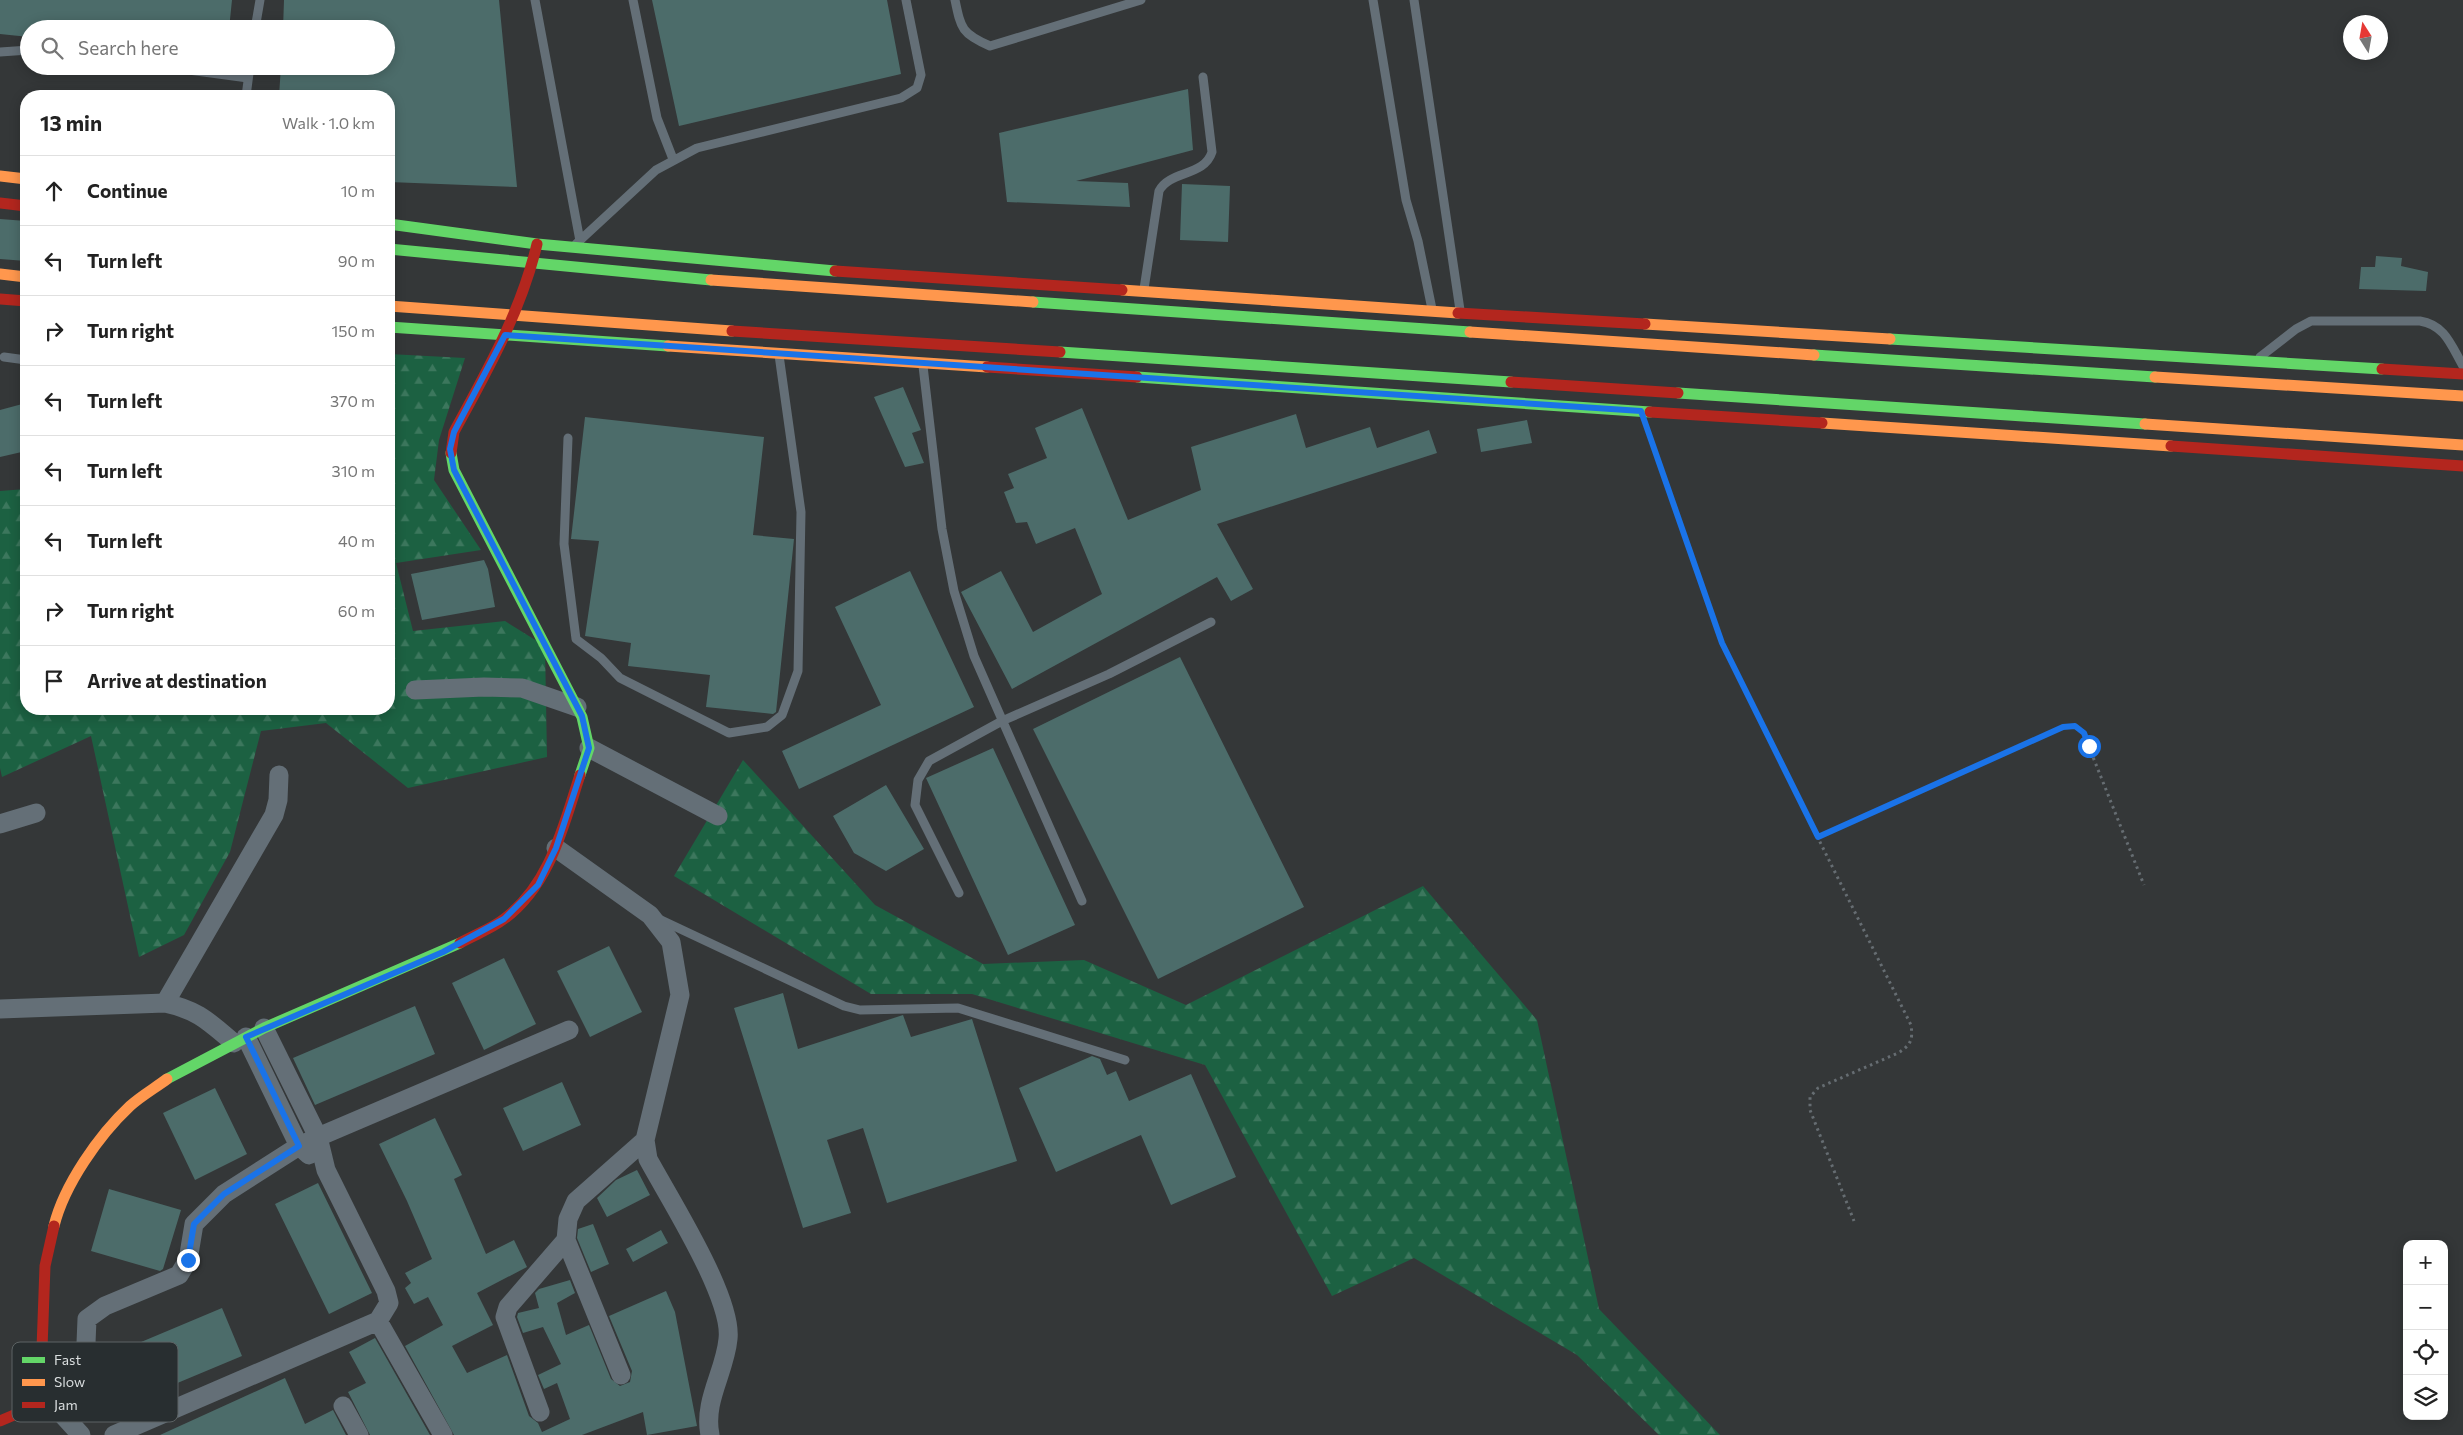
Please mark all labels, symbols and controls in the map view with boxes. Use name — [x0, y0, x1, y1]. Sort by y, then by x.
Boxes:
north arrow — [2343, 15, 2388, 60]
search box — [20, 20, 395, 75]
icon: search — [38, 34, 66, 62]
text: Search here — [78, 36, 178, 59]
text: 13 min — [40, 110, 102, 135]
text: Walk · 1.0 km — [282, 113, 375, 132]
icon: ahead — [40, 177, 68, 205]
text: Continue — [87, 179, 167, 202]
text: 10 m — [341, 181, 375, 200]
icon: left — [40, 247, 68, 275]
text: Turn left — [87, 249, 162, 272]
text: 90 m — [338, 251, 375, 270]
icon: right — [40, 317, 68, 345]
text: Turn right — [87, 319, 174, 342]
text: 150 m — [332, 321, 375, 340]
icon: left — [40, 387, 68, 415]
text: Turn left — [87, 389, 162, 412]
text: 370 m — [330, 391, 375, 410]
icon: left — [40, 457, 68, 485]
text: Turn left — [87, 459, 162, 482]
text: 310 m — [332, 461, 375, 480]
icon: left — [40, 527, 68, 555]
text: Turn left — [87, 529, 162, 552]
text: 40 m — [338, 531, 375, 550]
icon: right — [40, 597, 68, 625]
text: Turn right — [87, 599, 174, 622]
text: 60 m — [338, 601, 375, 620]
icon: arrive — [40, 667, 68, 695]
text: Arrive at destination — [87, 669, 267, 692]
route start — [2078, 735, 2101, 758]
map controls — [2403, 1240, 2448, 1420]
button: + — [2403, 1240, 2448, 1285]
route end — [177, 1249, 200, 1272]
button: − — [2403, 1285, 2448, 1330]
button: locate — [2403, 1330, 2448, 1375]
legend — [12, 1342, 178, 1422]
text: Fast — [54, 1351, 81, 1368]
text: Slow — [54, 1373, 85, 1390]
button: layers — [2403, 1375, 2448, 1420]
text: Jam — [54, 1396, 78, 1413]

